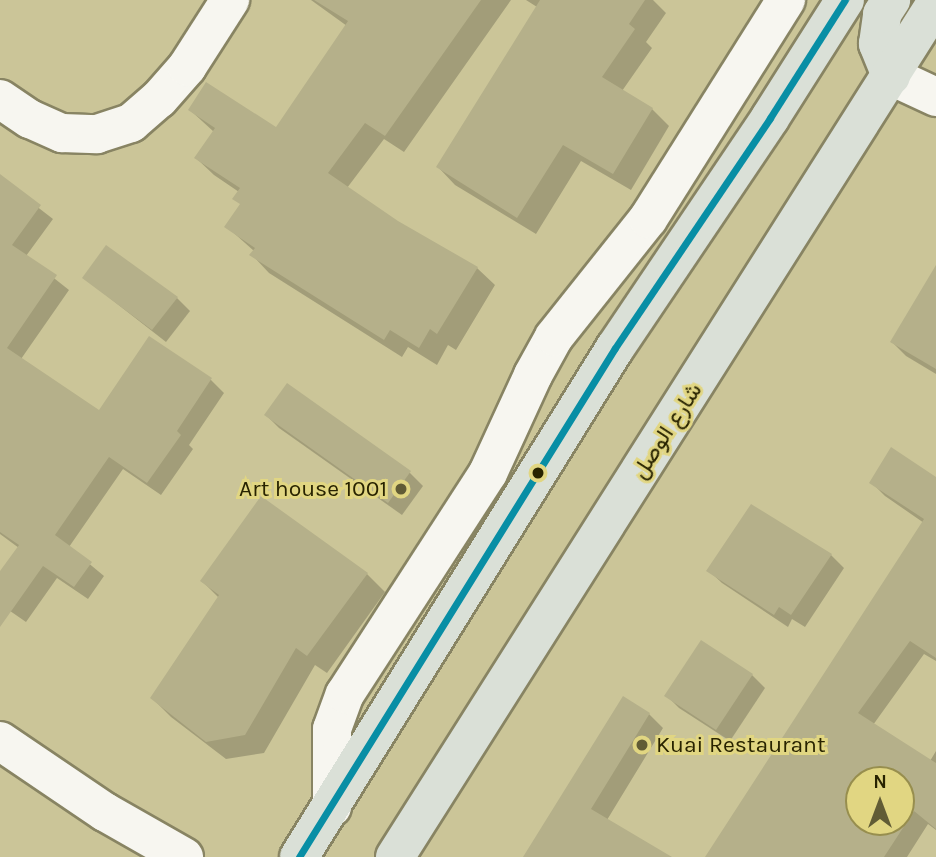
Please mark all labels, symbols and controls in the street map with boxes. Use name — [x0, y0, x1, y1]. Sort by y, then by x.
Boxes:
street label: شارع الوصل — [626, 378, 708, 484]
unlabelled marker — [531, 466, 545, 480]
place label: Art house 1001 — [239, 475, 387, 503]
marker: Art house 1001 — [393, 481, 409, 497]
place label: Kuai Restaurant — [656, 731, 826, 759]
marker: Kuai Restaurant — [634, 737, 650, 753]
north arrow — [845, 766, 915, 836]
text: N — [873, 771, 887, 793]

